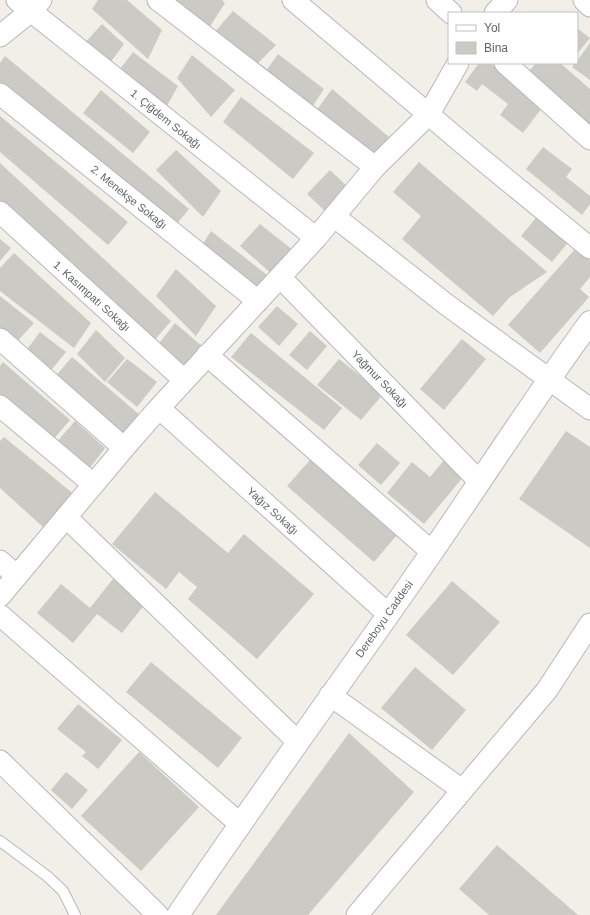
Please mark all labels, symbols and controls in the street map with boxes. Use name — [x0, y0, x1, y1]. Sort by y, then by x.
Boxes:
legend — [448, 12, 578, 64]
text: Yol — [484, 21, 500, 35]
text: Bina — [484, 41, 508, 55]
street label: 1. Çiğdem Sokağı — [128, 87, 204, 151]
street label: 2. Menekşe Sokağı — [89, 163, 169, 231]
street label: 1. Kasımpatı Sokağı — [51, 258, 133, 334]
street label: Yağmur Sokağı — [350, 348, 410, 410]
street label: Yağız Sokağı — [245, 485, 301, 537]
street label: Dereboyu Caddesi — [353, 578, 415, 660]

